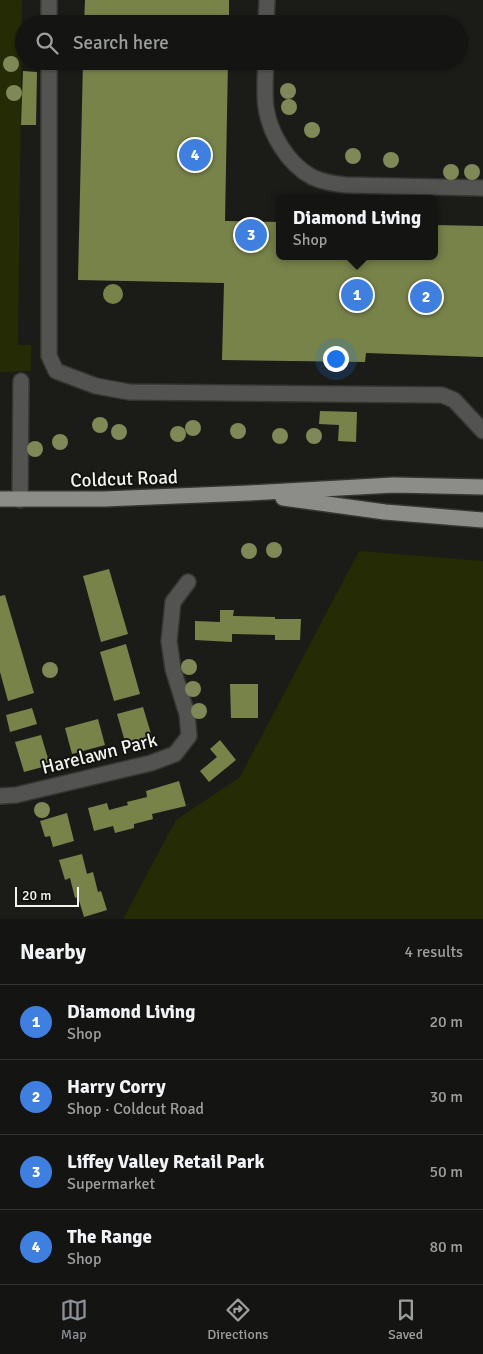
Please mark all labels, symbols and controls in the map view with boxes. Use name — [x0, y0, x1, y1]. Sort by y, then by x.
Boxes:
search box — [15, 15, 468, 70]
icon: search — [33, 29, 61, 57]
text: Search here — [73, 31, 169, 55]
pin: 4 — [179, 136, 211, 174]
popup — [276, 195, 438, 260]
text: Diamond Living — [293, 206, 421, 230]
pin: 3 — [235, 216, 267, 254]
text: Shop — [293, 230, 327, 250]
pin: 1 — [341, 276, 373, 314]
pin: 2 — [410, 278, 442, 316]
your location — [323, 346, 349, 372]
street label: Coldcut Road — [70, 465, 178, 493]
street label: Harelawn Park — [39, 728, 160, 780]
scale bar — [15, 884, 79, 907]
text: 20 m — [22, 887, 51, 904]
text: Nearby — [20, 939, 86, 965]
text: 4 results — [404, 942, 463, 962]
text: Diamond Living — [67, 1000, 195, 1024]
text: 1 — [32, 1012, 40, 1032]
text: 20 m — [429, 1012, 463, 1032]
text: Shop — [67, 1024, 101, 1044]
text: Harry Corry — [67, 1075, 166, 1099]
text: 2 — [32, 1087, 40, 1107]
text: 30 m — [429, 1087, 463, 1107]
text: Shop · Coldcut Road — [67, 1099, 204, 1119]
text: Liffey Valley Retail Park — [67, 1150, 264, 1174]
text: 3 — [32, 1162, 40, 1182]
text: 50 m — [429, 1162, 463, 1182]
text: Supermarket — [67, 1174, 155, 1194]
text: The Range — [67, 1225, 152, 1249]
text: 4 — [32, 1237, 40, 1257]
text: 80 m — [429, 1237, 463, 1257]
text: Shop — [67, 1249, 101, 1269]
tab: Map — [60, 1296, 88, 1343]
tab: Directions — [207, 1296, 268, 1343]
tab: Saved — [388, 1296, 423, 1343]

